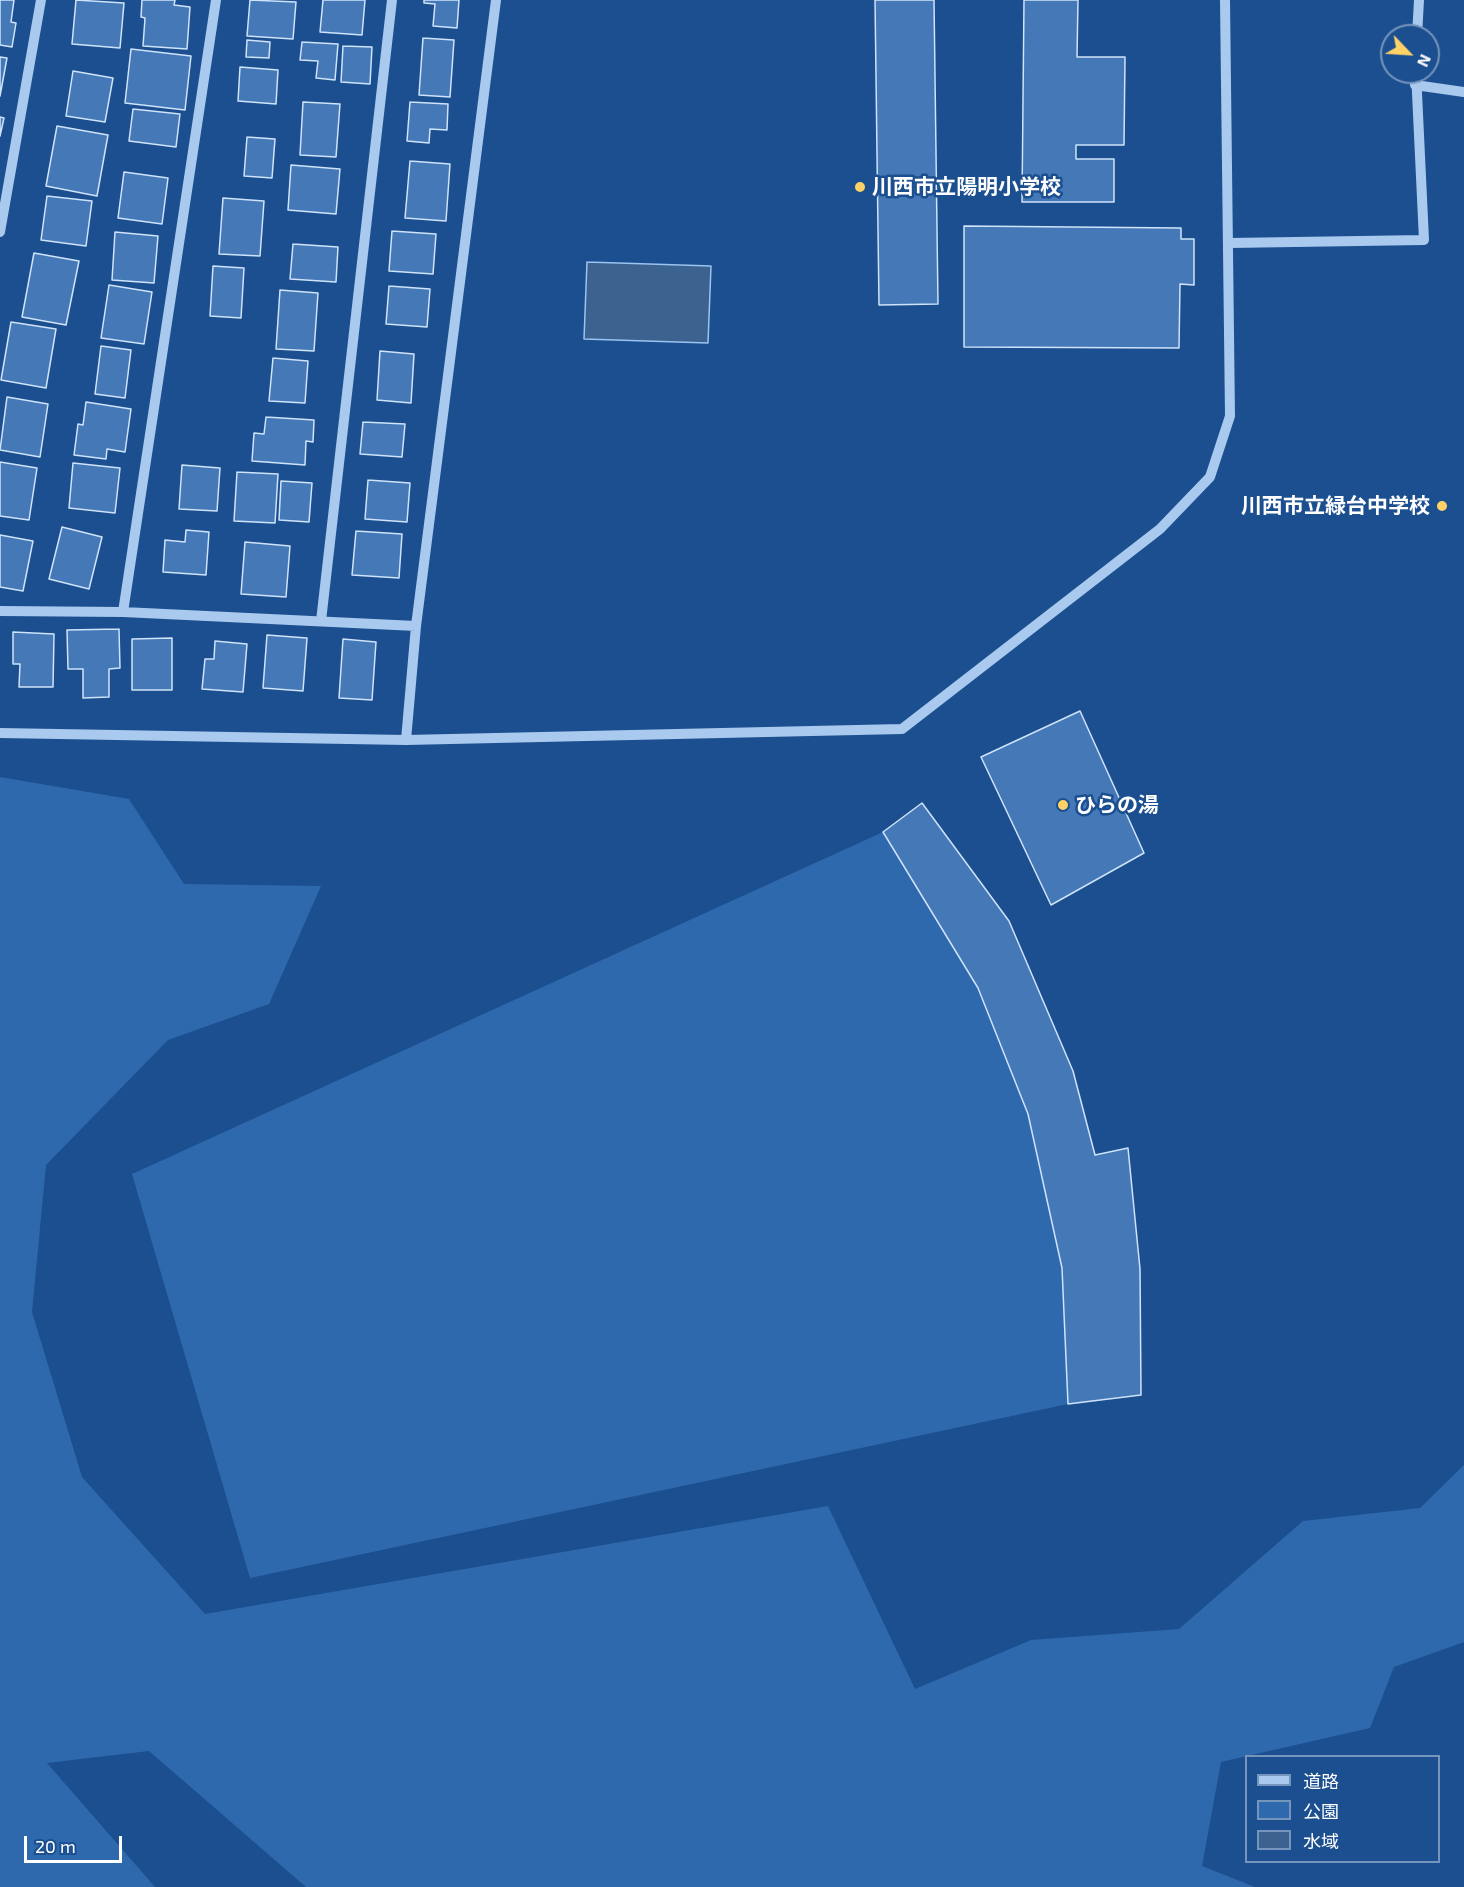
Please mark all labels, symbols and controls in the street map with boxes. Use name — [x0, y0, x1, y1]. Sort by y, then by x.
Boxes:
north arrow — [1380, 24, 1440, 84]
text: N — [1414, 52, 1436, 70]
place label: 川西市立陽明小学校 — [872, 174, 1061, 200]
marker: 川西市立陽明小学校 — [853, 180, 867, 194]
place label: 川西市立緑台中学校 — [1241, 493, 1430, 519]
marker: 川西市立緑台中学校 — [1435, 499, 1449, 513]
place label: ひらの湯 — [1075, 792, 1159, 818]
marker: ひらの湯 — [1056, 798, 1070, 812]
legend — [1245, 1755, 1440, 1863]
text: 道路 — [1303, 1770, 1339, 1792]
text: 公園 — [1303, 1800, 1339, 1822]
scale bar — [27, 1824, 124, 1862]
text: 水域 — [1303, 1830, 1339, 1852]
text: 20 m — [35, 1835, 76, 1857]

